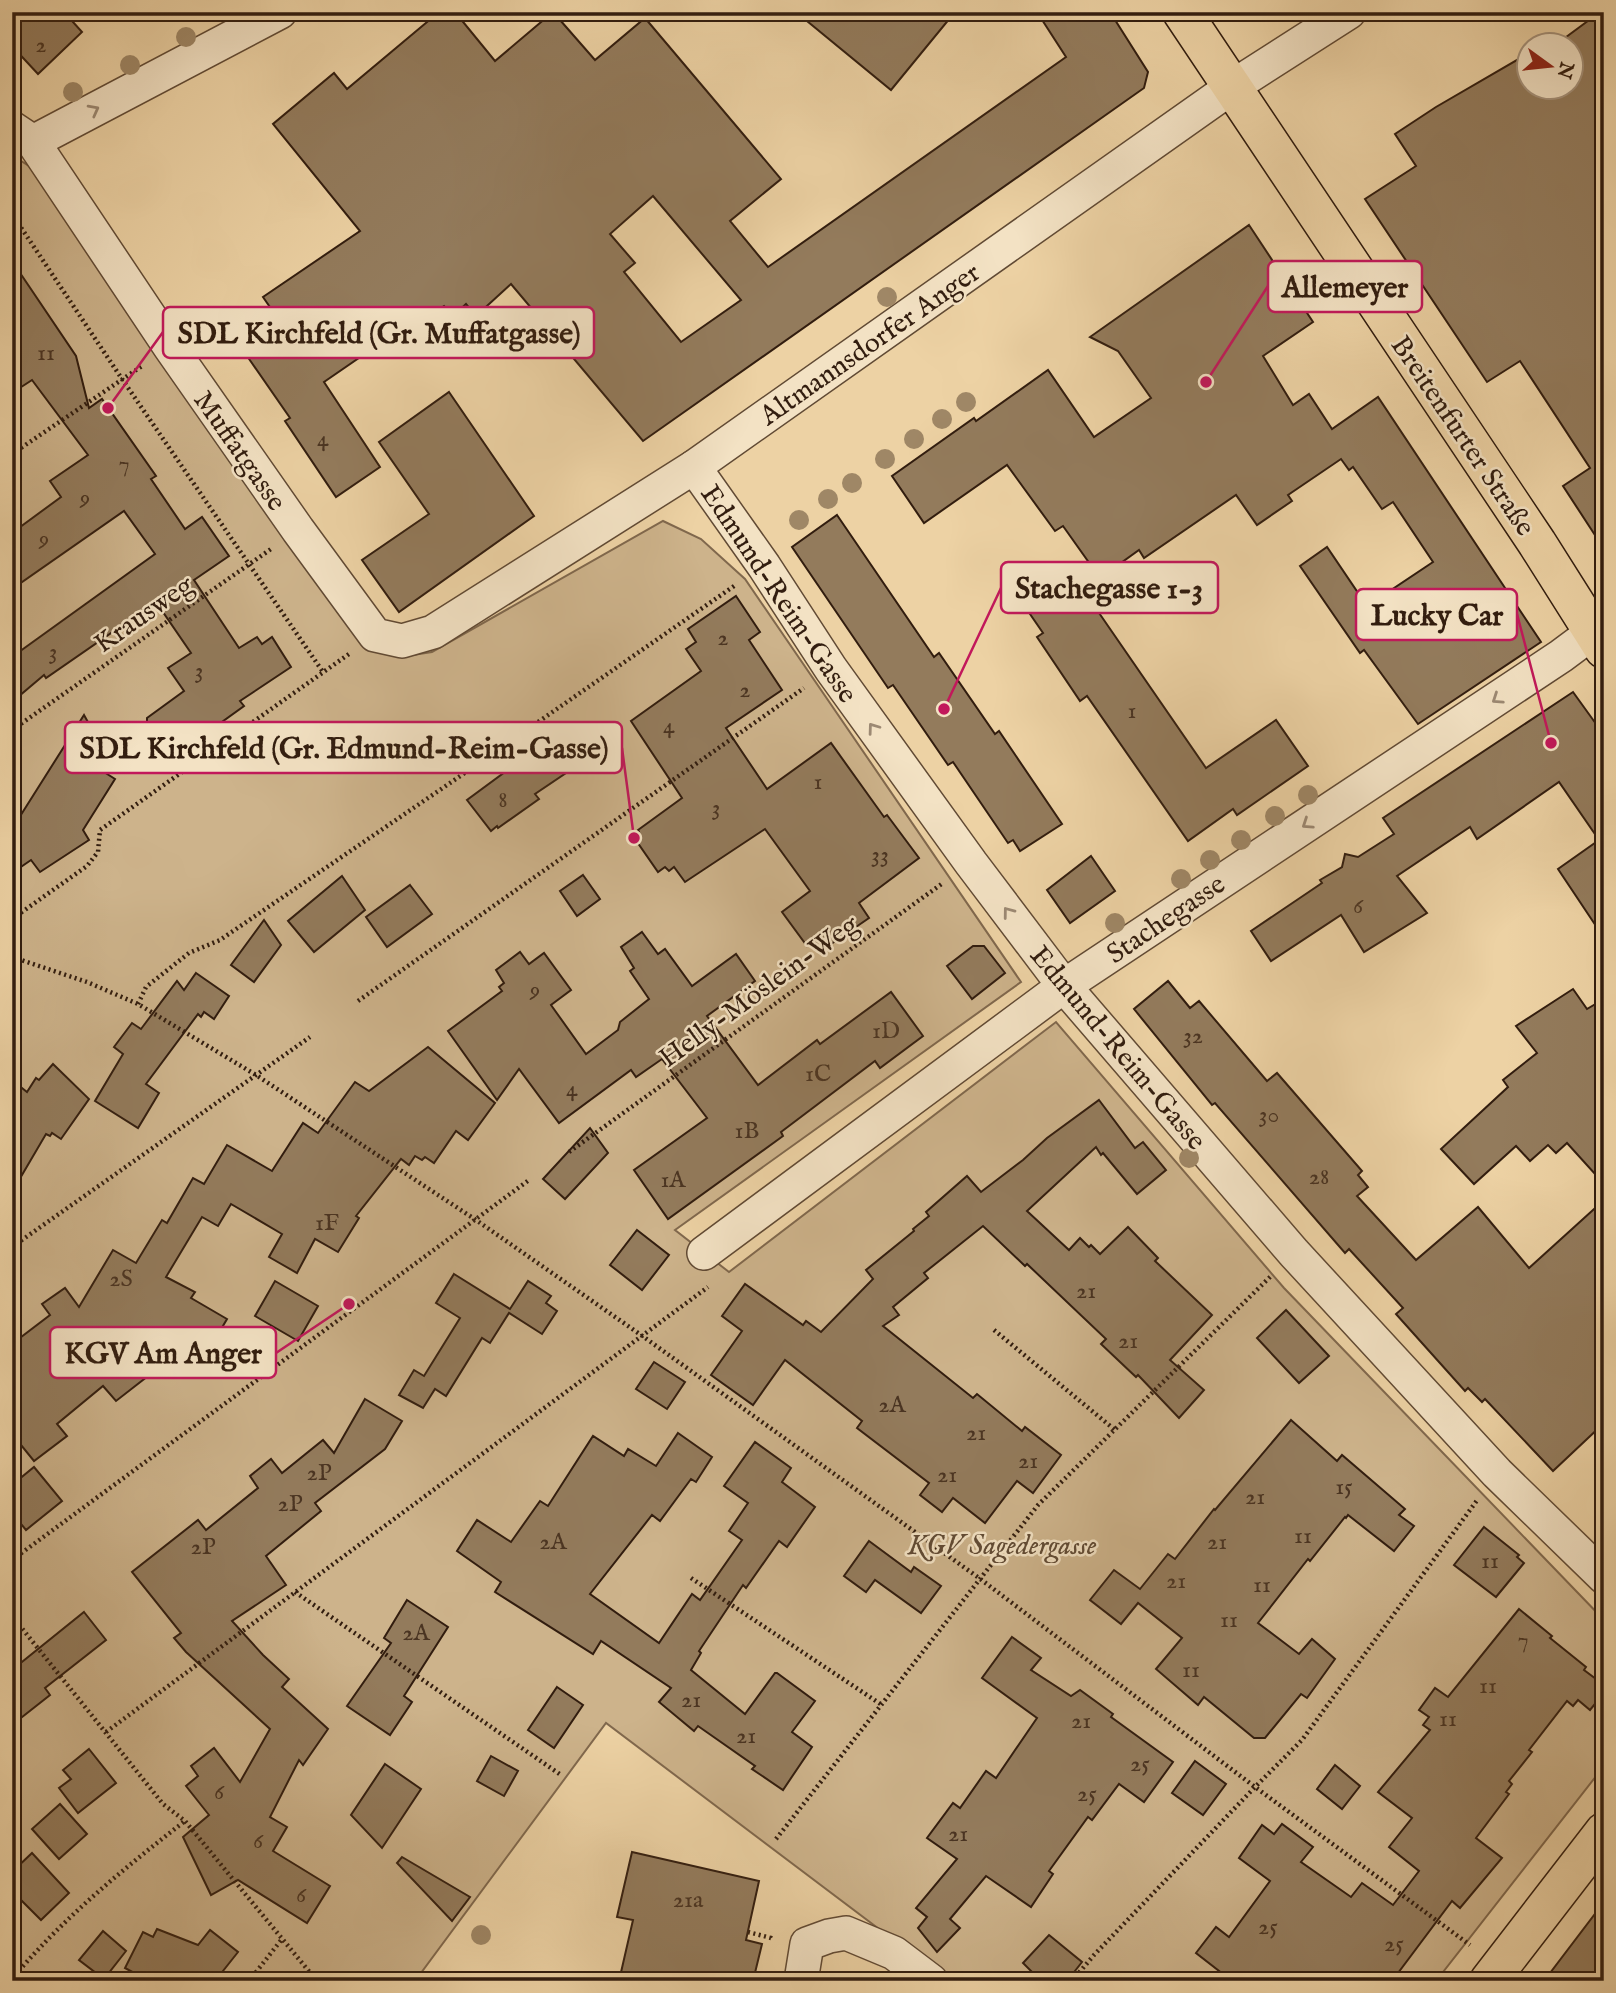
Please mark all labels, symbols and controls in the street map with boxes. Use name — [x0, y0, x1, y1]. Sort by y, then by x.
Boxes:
house number: 2 — [35, 30, 47, 61]
north arrow — [1514, 32, 1584, 102]
text: N — [1551, 58, 1578, 81]
one-way arrow — [87, 105, 99, 118]
street label: Altmannsdorfer Anger — [753, 256, 987, 435]
callout: Allemeyer — [1268, 261, 1422, 312]
text: Allemeyer — [1281, 270, 1409, 308]
callout: SDL Kirchfeld (Gr. Muffatgasse) — [163, 307, 594, 358]
text: SDL Kirchfeld (Gr. Muffatgasse) — [177, 316, 581, 354]
street label: Breitenfurter Straße — [1382, 330, 1542, 543]
house number: 11 — [37, 338, 55, 369]
street label: Muffatgasse — [185, 385, 293, 518]
house number: 4 — [317, 424, 329, 455]
house number: 7 — [118, 449, 130, 480]
street label: Edmund-Reim-Gasse — [692, 478, 864, 710]
house number: 9 — [79, 483, 90, 514]
house number: 9 — [38, 524, 49, 555]
callout: Stachegasse 1-3 — [1001, 562, 1218, 613]
street label: Krausweg — [88, 568, 202, 662]
text: Stachegasse 1-3 — [1015, 571, 1203, 609]
callout: Lucky Car — [1356, 589, 1517, 640]
text: Lucky Car — [1371, 598, 1504, 636]
house number: 2 — [717, 623, 729, 654]
house number: 3 — [49, 637, 57, 668]
house number: 3 — [195, 656, 203, 687]
house number: 2 — [739, 675, 751, 706]
one-way arrow — [1491, 690, 1504, 703]
house number: 1 — [1128, 696, 1136, 727]
house number: 4 — [663, 711, 675, 742]
callout: SDL Kirchfeld (Gr. Edmund-Reim-Gasse) — [65, 722, 622, 773]
one-way arrow — [869, 723, 882, 736]
text: SDL Kirchfeld (Gr. Edmund-Reim-Gasse) — [79, 731, 609, 769]
house number: 1 — [814, 767, 822, 798]
house number: 8 — [498, 785, 508, 816]
house number: 3 — [712, 793, 720, 824]
one-way arrow — [1302, 816, 1315, 829]
house number: 33 — [871, 840, 889, 871]
street label: Stachegasse — [1100, 868, 1233, 972]
house number: 6 — [1353, 891, 1364, 922]
street label: Helly-Möslein-Weg — [653, 907, 867, 1076]
one-way arrow — [1004, 907, 1016, 919]
street label: Edmund-Reim-Gasse — [1021, 939, 1213, 1158]
house number: 9 — [529, 975, 540, 1006]
house number: 1D — [872, 1016, 900, 1047]
house number: 32 — [1183, 1021, 1203, 1052]
house number: 1C — [805, 1059, 831, 1090]
house number: 4 — [566, 1074, 578, 1105]
house number: 30 — [1259, 1100, 1279, 1131]
house number: 1B — [735, 1116, 759, 1147]
house number: 28 — [1309, 1162, 1329, 1193]
house number: 1A — [660, 1165, 686, 1196]
house number: 1F — [315, 1208, 339, 1239]
house number: 2S — [109, 1264, 133, 1295]
house number: 21 — [1076, 1276, 1096, 1307]
house number: 21 — [1118, 1326, 1138, 1357]
callout: KGV Am Anger — [50, 1327, 276, 1378]
text: KGV Am Anger — [64, 1336, 263, 1374]
house number: 2A — [878, 1390, 907, 1421]
house number: 21 — [966, 1418, 986, 1449]
house number: 21 — [1018, 1446, 1038, 1477]
house number: 2P — [306, 1458, 332, 1489]
house number: 21 — [937, 1460, 957, 1491]
house number: 15 — [1335, 1472, 1353, 1503]
house number: 21 — [1245, 1482, 1265, 1513]
house number: 2P — [277, 1489, 303, 1520]
house number: 11 — [1294, 1521, 1312, 1552]
house number: 2A — [539, 1527, 568, 1558]
house number: 21 — [1207, 1527, 1227, 1558]
park label: KGV Sagedergasse — [907, 1529, 1097, 1564]
house number: 2P — [190, 1532, 216, 1563]
house number: 11 — [1481, 1546, 1499, 1577]
house number: 21 — [1166, 1566, 1186, 1597]
house number: 11 — [1253, 1570, 1271, 1601]
house number: 11 — [1220, 1605, 1238, 1636]
house number: 2A — [402, 1618, 431, 1649]
house number: 7 — [1517, 1625, 1529, 1656]
house number: 11 — [1182, 1655, 1200, 1686]
house number: 11 — [1479, 1671, 1497, 1702]
house number: 21 — [681, 1685, 701, 1716]
house number: 11 — [1439, 1704, 1457, 1735]
house number: 21 — [1071, 1706, 1091, 1737]
house number: 21 — [736, 1721, 756, 1752]
house number: 25 — [1130, 1749, 1150, 1780]
house number: 6 — [214, 1777, 225, 1808]
house number: 25 — [1077, 1779, 1097, 1810]
house number: 21 — [948, 1819, 968, 1850]
house number: 6 — [253, 1826, 264, 1857]
house number: 6 — [296, 1880, 307, 1911]
house number: 21a — [673, 1885, 704, 1916]
house number: 25 — [1258, 1912, 1278, 1943]
house number: 25 — [1384, 1929, 1404, 1960]

